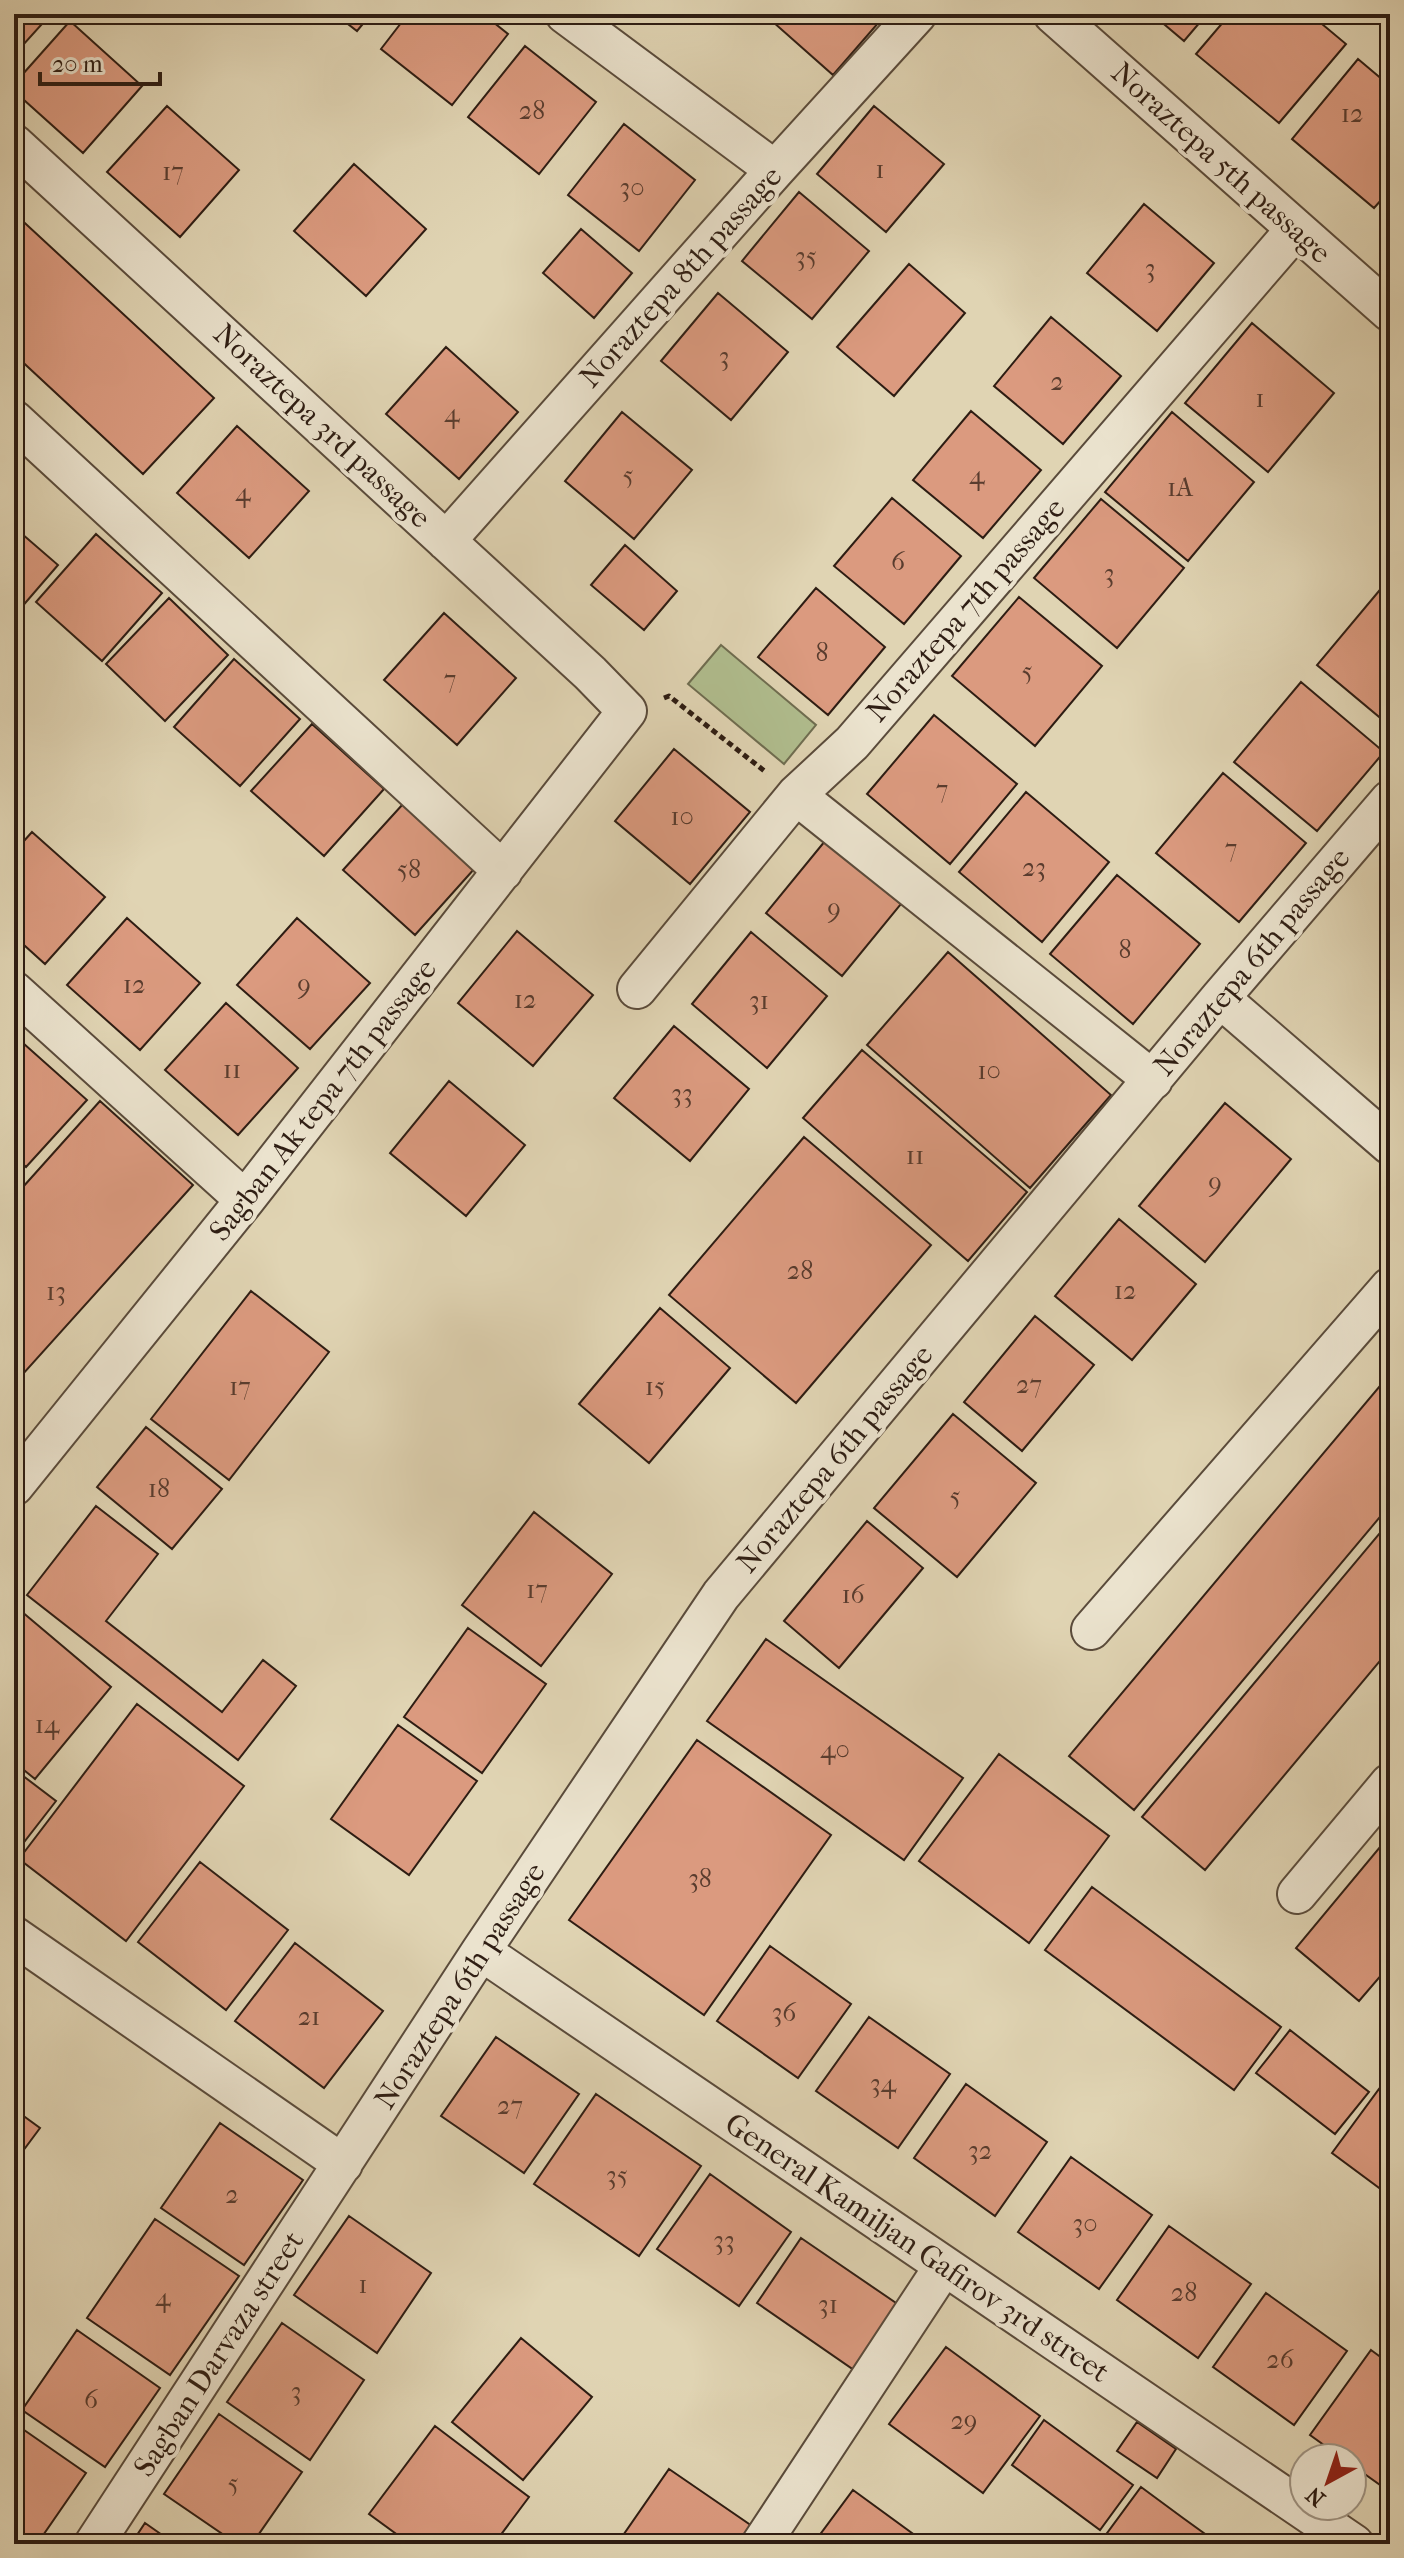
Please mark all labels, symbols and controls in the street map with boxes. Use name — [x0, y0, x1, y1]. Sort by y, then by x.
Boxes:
scale bar — [40, 36, 160, 86]
text: 20 m — [52, 50, 103, 78]
street label: Noraztepa 5th passage — [1104, 55, 1338, 271]
house number: 28 — [519, 95, 545, 126]
house number: 12 — [1341, 98, 1363, 129]
house number: 1 — [875, 154, 885, 185]
house number: 17 — [162, 156, 184, 187]
street label: Noraztepa 8th passage — [573, 159, 790, 395]
house number: 30 — [619, 172, 645, 203]
house number: 35 — [795, 241, 817, 272]
house number: 3 — [1145, 253, 1155, 284]
street label: Noraztepa 3rd passage — [206, 316, 438, 536]
house number: 3 — [719, 341, 729, 372]
house number: 2 — [1050, 366, 1064, 397]
house number: 1 — [1255, 383, 1265, 414]
house number: 4 — [444, 398, 460, 429]
house number: 5 — [622, 460, 634, 491]
house number: 4 — [969, 460, 985, 491]
house number: 1A — [1167, 472, 1194, 503]
house number: 4 — [235, 477, 251, 508]
street label: Noraztepa 7th passage — [859, 491, 1073, 729]
house number: 6 — [891, 546, 906, 577]
house number: 3 — [1104, 558, 1114, 589]
house number: 8 — [815, 637, 829, 668]
house number: 5 — [1021, 656, 1033, 687]
house number: 7 — [444, 664, 456, 695]
house number: 7 — [936, 774, 948, 805]
house number: 10 — [670, 801, 694, 832]
house number: 7 — [1225, 833, 1237, 864]
street label: Noraztepa 6th passage — [1147, 841, 1358, 1083]
house number: 23 — [1022, 852, 1046, 883]
house number: 58 — [397, 854, 421, 885]
house number: 9 — [827, 893, 841, 924]
house number: 8 — [1118, 934, 1132, 965]
street label: Sagban Ak tepa 7th passage — [202, 952, 444, 1248]
house number: 12 — [123, 969, 145, 1000]
house number: 9 — [297, 969, 311, 1000]
house number: 12 — [514, 984, 536, 1015]
house number: 31 — [749, 985, 769, 1016]
house number: 11 — [223, 1054, 241, 1085]
house number: 10 — [977, 1055, 1001, 1086]
house number: 33 — [671, 1078, 693, 1109]
house number: 11 — [906, 1140, 924, 1171]
house number: 9 — [1208, 1167, 1222, 1198]
house number: 28 — [787, 1255, 813, 1286]
house number: 12 — [1114, 1275, 1136, 1306]
house number: 13 — [46, 1276, 66, 1307]
street label: Noraztepa 6th passage — [730, 1338, 941, 1580]
house number: 27 — [1016, 1369, 1042, 1400]
house number: 17 — [229, 1371, 251, 1402]
house number: 15 — [645, 1371, 665, 1402]
house number: 18 — [148, 1473, 170, 1504]
house number: 5 — [949, 1481, 961, 1512]
house number: 17 — [526, 1574, 548, 1605]
house number: 16 — [841, 1579, 866, 1610]
house number: 14 — [35, 1709, 60, 1740]
house number: 40 — [820, 1734, 850, 1765]
street label: Noraztepa 6th passage — [367, 1856, 553, 2116]
house number: 38 — [688, 1863, 712, 1894]
house number: 36 — [772, 1997, 797, 2028]
house number: 21 — [298, 2001, 320, 2032]
house number: 34 — [870, 2068, 897, 2099]
house number: 27 — [497, 2090, 523, 2121]
street label: General Kamiljan Gafirov 3rd street — [718, 2106, 1116, 2390]
house number: 32 — [968, 2135, 992, 2166]
house number: 35 — [606, 2160, 628, 2191]
house number: 2 — [225, 2179, 239, 2210]
house number: 30 — [1072, 2208, 1098, 2239]
street label: Sagban Darvaza street — [127, 2225, 312, 2483]
house number: 33 — [713, 2225, 735, 2256]
house number: 1 — [358, 2269, 368, 2300]
house number: 28 — [1171, 2277, 1197, 2308]
house number: 4 — [155, 2282, 171, 2313]
house number: 31 — [818, 2289, 838, 2320]
house number: 26 — [1266, 2344, 1295, 2375]
house number: 3 — [291, 2376, 301, 2407]
house number: 6 — [84, 2384, 99, 2415]
house number: 29 — [950, 2405, 978, 2436]
north arrow — [1288, 2442, 1368, 2522]
house number: 5 — [227, 2468, 239, 2499]
text: N — [1301, 2481, 1331, 2512]

